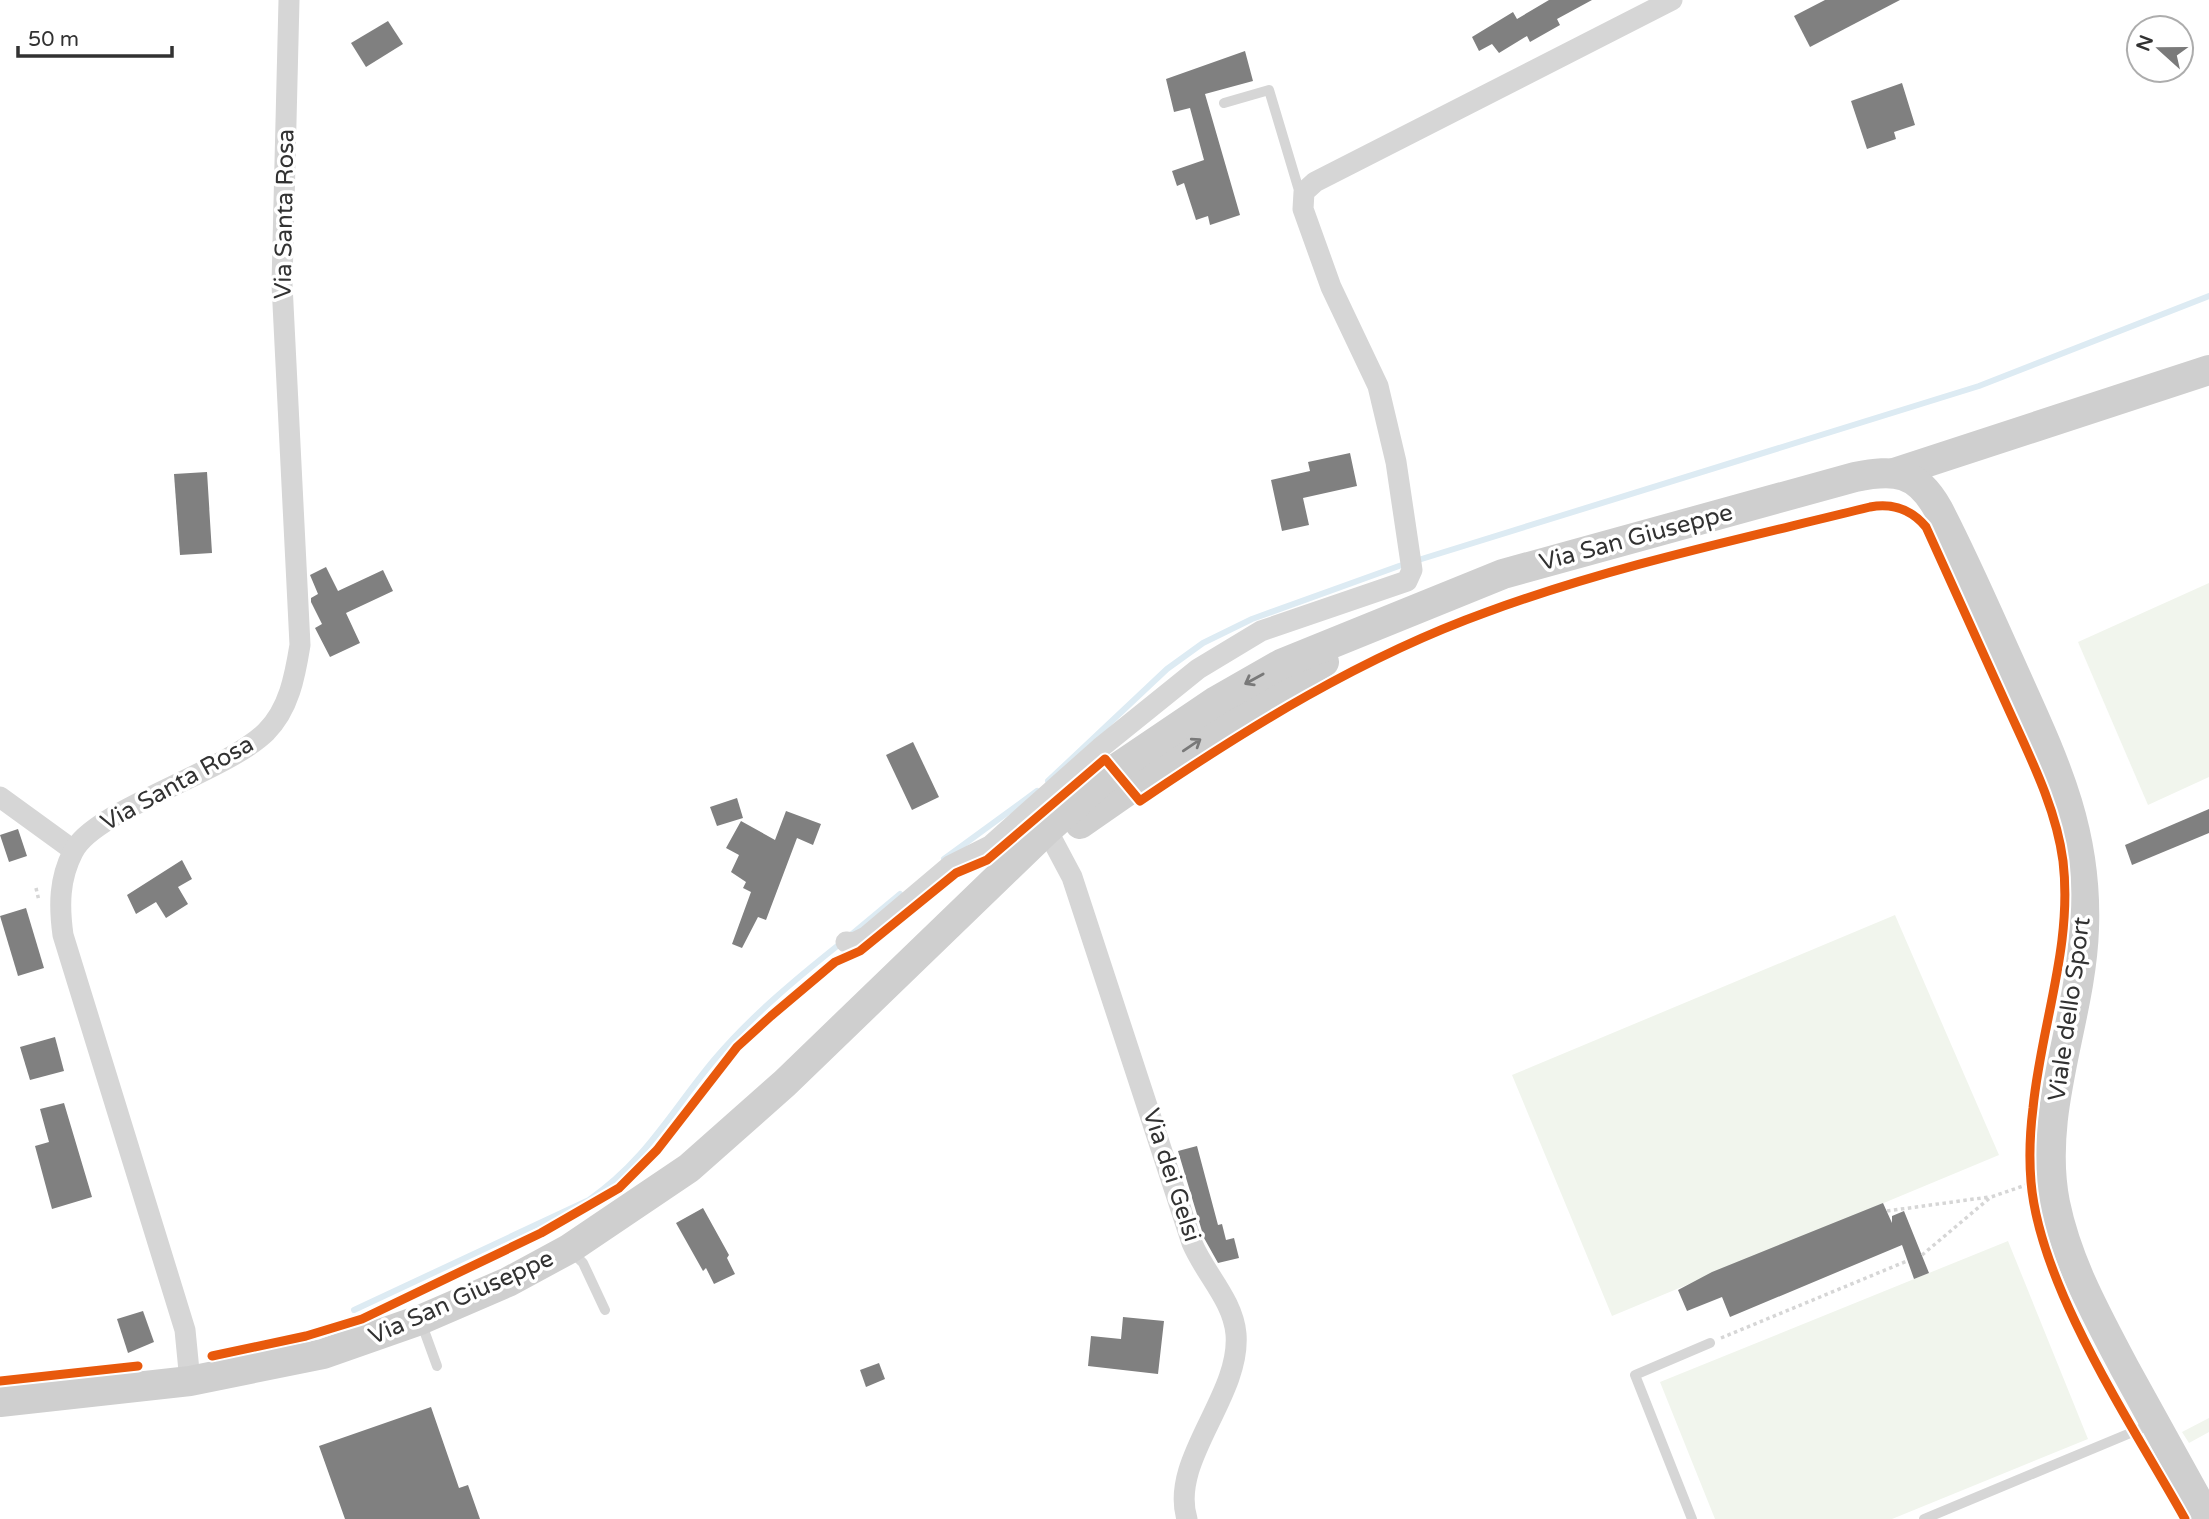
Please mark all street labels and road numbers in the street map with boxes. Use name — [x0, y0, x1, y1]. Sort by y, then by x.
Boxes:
street label: Via Santa Rosa — [269, 129, 300, 299]
street label: Via San Giuseppe — [1536, 498, 1736, 577]
street label: Via Santa Rosa — [96, 729, 259, 837]
street label: Viale dello Sport — [2042, 915, 2097, 1103]
street label: Via dei Gelsi — [1136, 1105, 1207, 1245]
street label: Via San Giuseppe — [364, 1244, 558, 1351]

